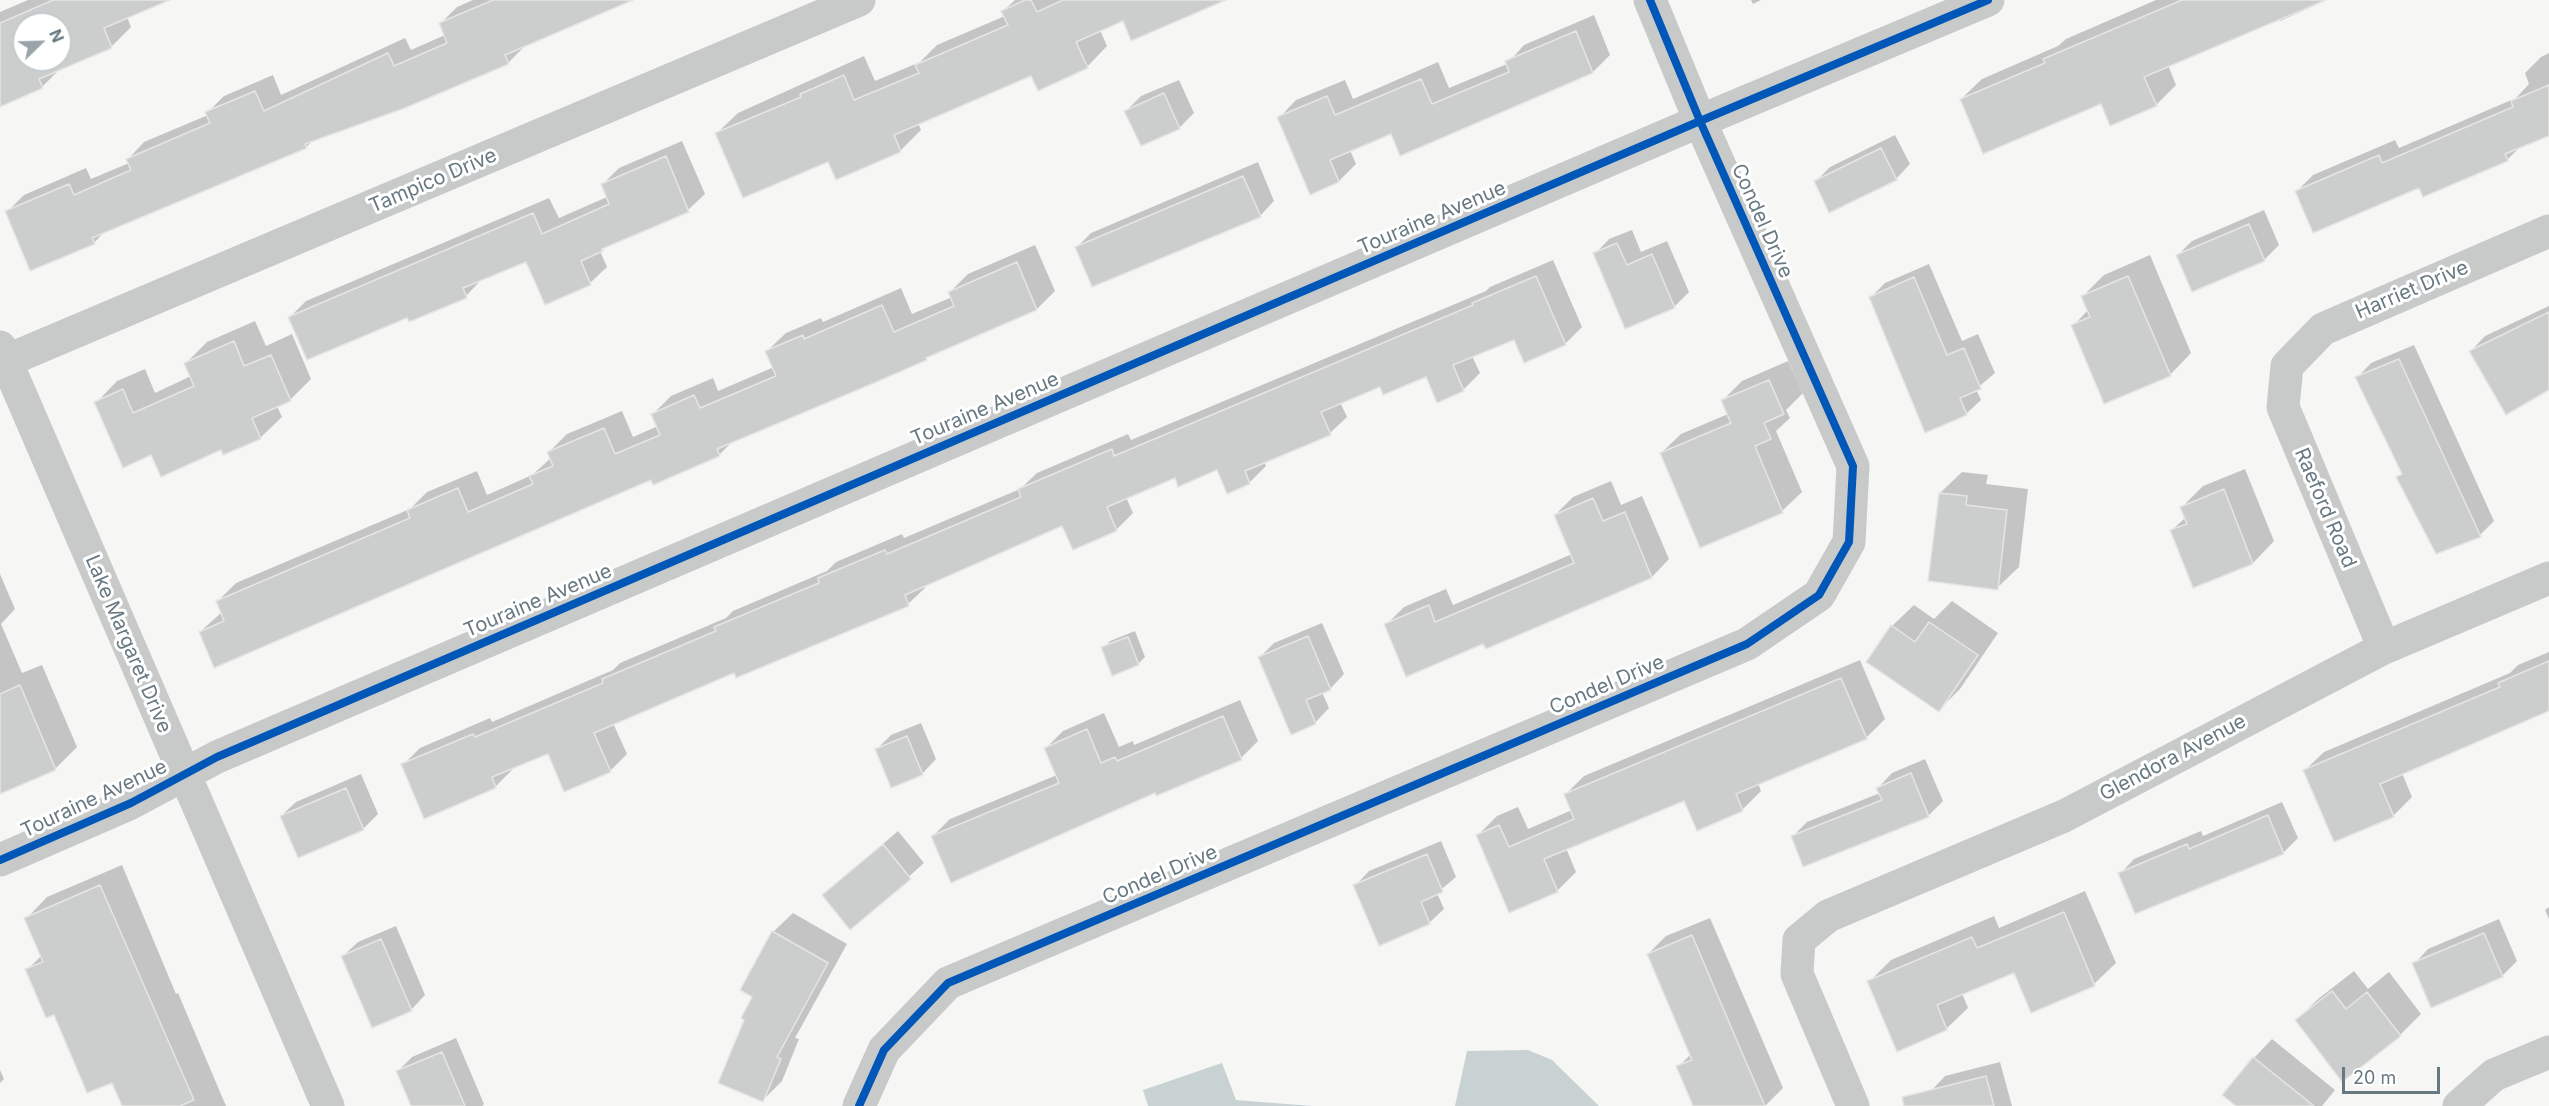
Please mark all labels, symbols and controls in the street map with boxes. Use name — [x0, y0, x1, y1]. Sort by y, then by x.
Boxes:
north arrow — [12, 12, 72, 72]
text: N — [45, 26, 68, 45]
street label: Tampico Drive — [366, 143, 500, 219]
street label: Condel Drive — [1726, 160, 1798, 282]
street label: Touraine Avenue — [1355, 176, 1509, 260]
street label: Harriet Drive — [2352, 255, 2472, 325]
street label: Touraine Avenue — [908, 367, 1062, 451]
street label: Raeford Road — [2289, 444, 2361, 572]
street label: Lake Margaret Drive — [80, 551, 176, 737]
street label: Touraine Avenue — [461, 559, 615, 643]
street label: Condel Drive — [1546, 650, 1668, 720]
street label: Glendora Avenue — [2096, 709, 2250, 807]
street label: Touraine Avenue — [17, 755, 171, 843]
street label: Condel Drive — [1099, 840, 1221, 910]
scale bar — [2345, 1055, 2442, 1093]
text: 20 m — [2353, 1067, 2396, 1088]

